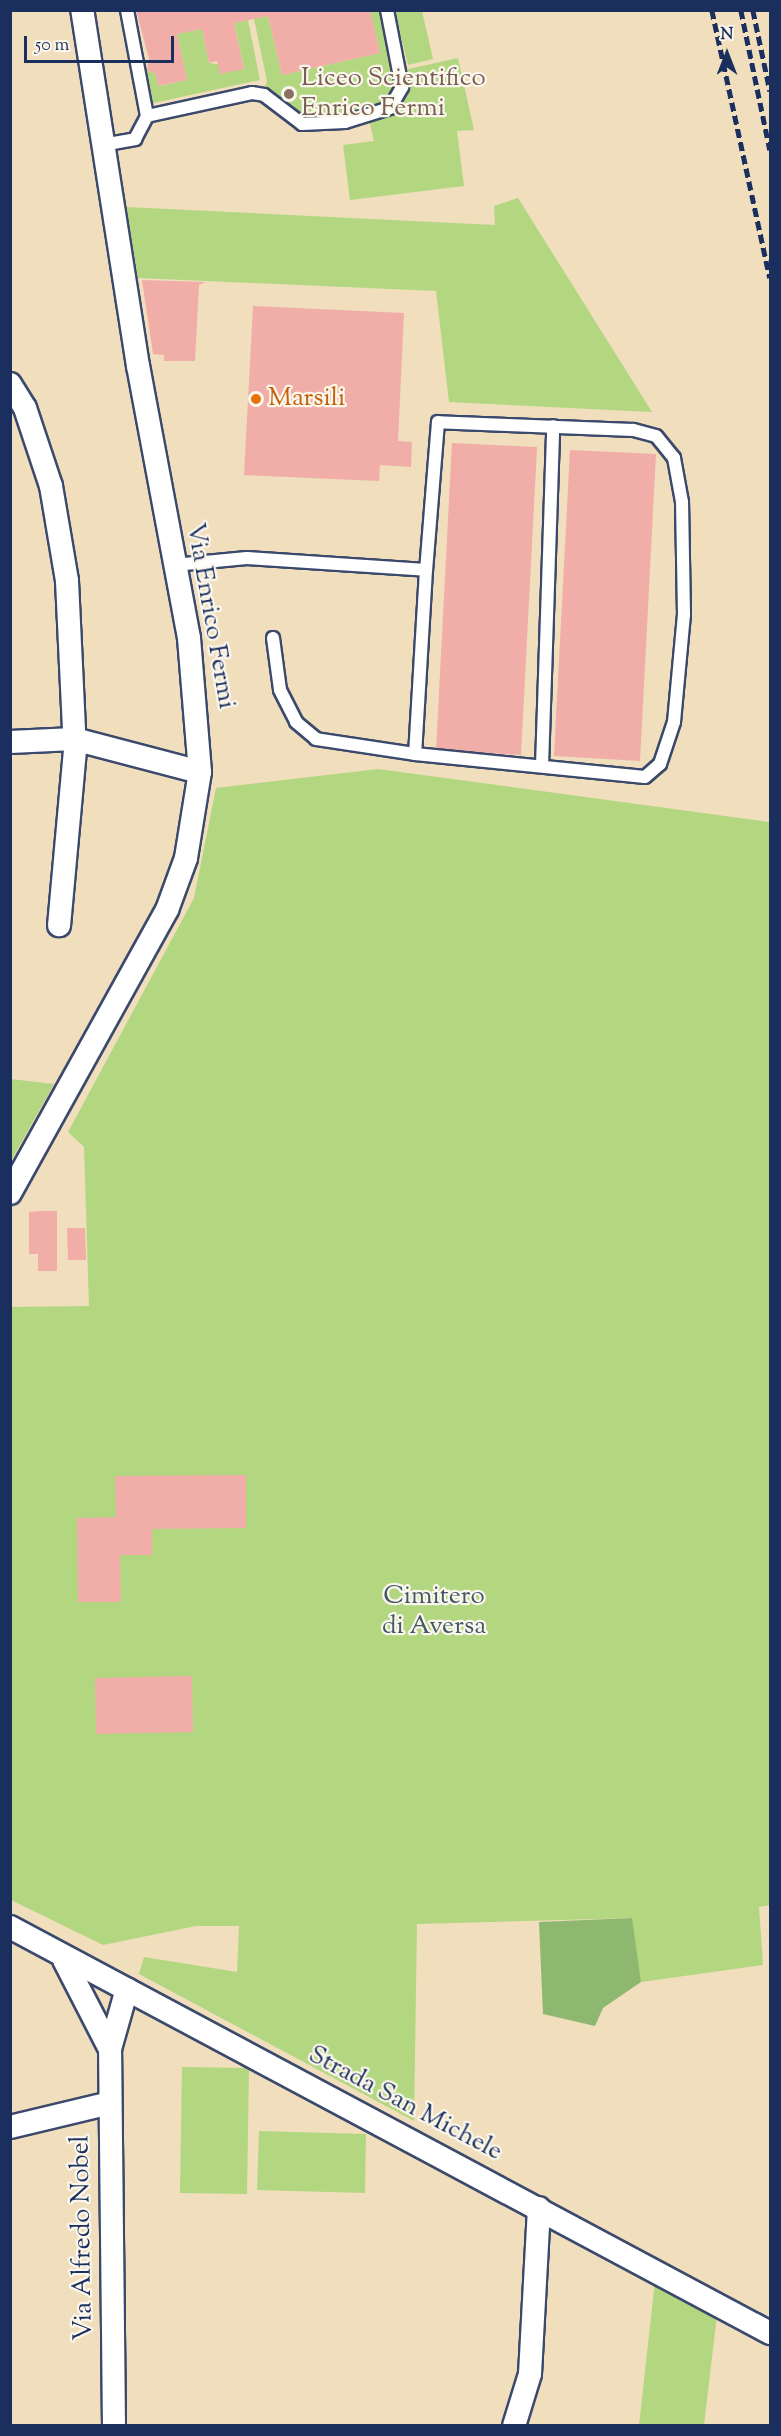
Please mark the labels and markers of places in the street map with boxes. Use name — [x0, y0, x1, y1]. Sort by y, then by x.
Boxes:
place label: Liceo Scientifico Enrico Fermi — [301, 63, 486, 124]
marker: Liceo Scientifico Enrico Fermi — [282, 87, 296, 101]
place label: Marsili — [268, 383, 346, 415]
marker: Marsili — [249, 392, 263, 406]

